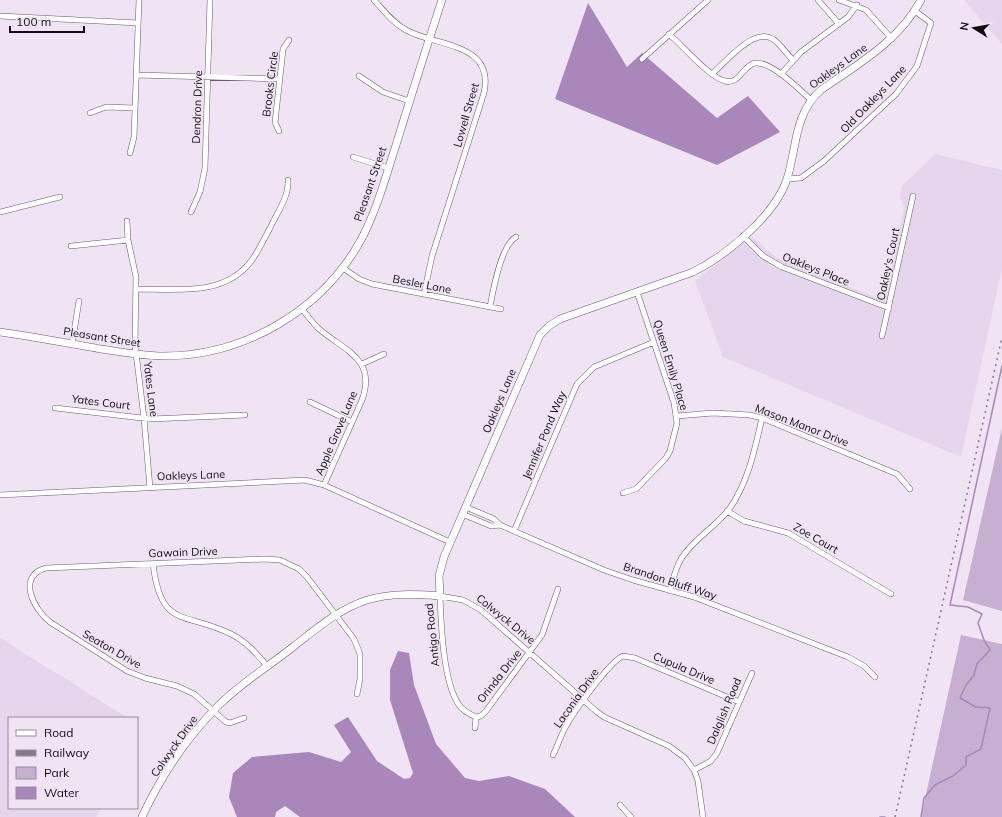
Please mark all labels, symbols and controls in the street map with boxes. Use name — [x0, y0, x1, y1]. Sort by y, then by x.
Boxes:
scale bar — [10, 8, 84, 34]
north arrow — [954, 8, 994, 48]
text: 100 m — [16, 14, 51, 29]
text: N — [957, 21, 972, 32]
street label: Oakleys Lane — [806, 40, 870, 92]
street label: Brooks Circle — [259, 50, 281, 118]
street label: Old Oakleys Lane — [837, 62, 909, 136]
street label: Dendron Drive — [189, 70, 205, 144]
street label: Lowell Street — [450, 81, 482, 149]
street label: Pleasant Street — [351, 145, 389, 223]
street label: Oakley's Court — [873, 226, 903, 302]
street label: Oakleys Place — [780, 249, 852, 289]
street label: Besler Lane — [391, 271, 453, 297]
street label: Queen Emily Place — [651, 318, 691, 412]
street label: Pleasant Street — [62, 324, 142, 350]
street label: Yates Lane — [141, 360, 161, 417]
street label: Oakleys Lane — [479, 367, 519, 435]
street label: Apple Grove Lane — [312, 389, 360, 477]
street label: Jennifer Pond Way — [519, 389, 569, 481]
street label: Yates Court — [70, 391, 131, 413]
street label: Mason Manor Drive — [753, 401, 851, 449]
street label: Oakleys Lane — [157, 467, 225, 483]
street label: Zoe Court — [791, 520, 841, 556]
street label: Gawain Drive — [148, 544, 218, 560]
street label: Brandon Bluff Way — [622, 559, 719, 603]
street label: Colwyck Drive — [474, 591, 538, 647]
street label: Antigo Road — [422, 603, 442, 667]
street label: Seaton Drive — [80, 627, 144, 671]
street label: Orinda Drive — [474, 646, 524, 706]
street label: Cupula Drive — [651, 649, 717, 687]
street label: Laconia Drive — [550, 666, 602, 730]
street label: Dalglish Road — [704, 676, 744, 746]
street label: Colwyck Drive — [148, 712, 200, 780]
legend — [8, 717, 138, 809]
text: Road — [44, 725, 73, 740]
text: Railway — [44, 745, 90, 760]
text: Park — [44, 765, 70, 780]
text: Water — [44, 785, 80, 800]

